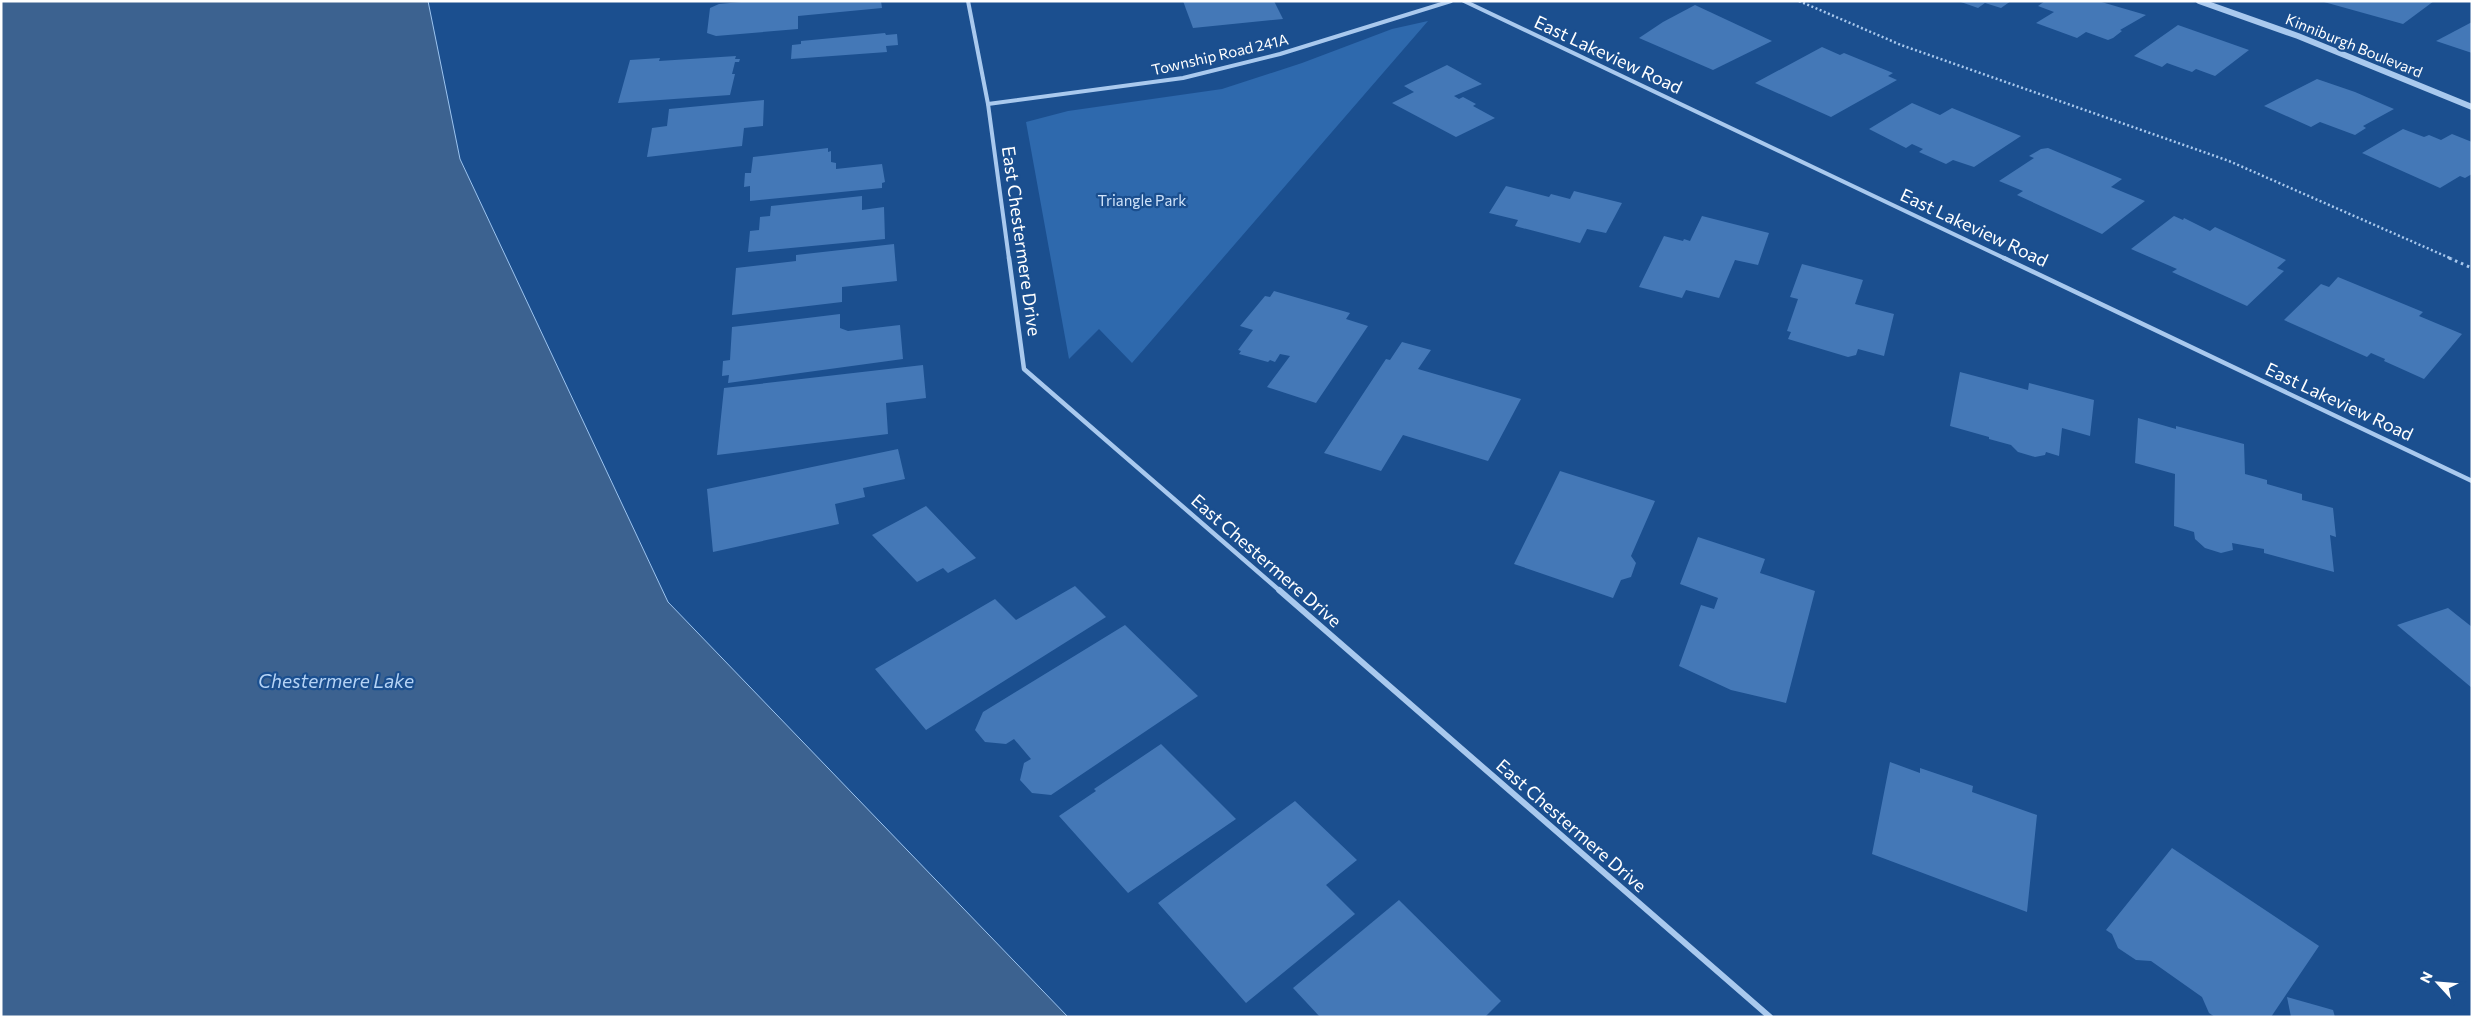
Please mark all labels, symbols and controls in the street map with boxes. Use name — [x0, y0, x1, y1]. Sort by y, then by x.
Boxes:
street label: Kinniburgh Boulevard — [2283, 9, 2426, 81]
street label: East Lakeview Road — [1531, 10, 1686, 98]
street label: Township Road 241A — [1150, 30, 1290, 79]
street label: East Chestermere Drive — [998, 144, 1046, 337]
street label: East Lakeview Road — [1897, 183, 2052, 271]
park label: Triangle Park — [1098, 191, 1186, 209]
street label: East Lakeview Road — [2262, 357, 2417, 445]
street label: East Chestermere Drive — [1187, 489, 1346, 631]
water label: Chestermere Lake — [258, 669, 414, 692]
street label: East Chestermere Drive — [1492, 754, 1651, 896]
north arrow — [2413, 958, 2463, 1008]
text: N — [2416, 969, 2436, 986]

